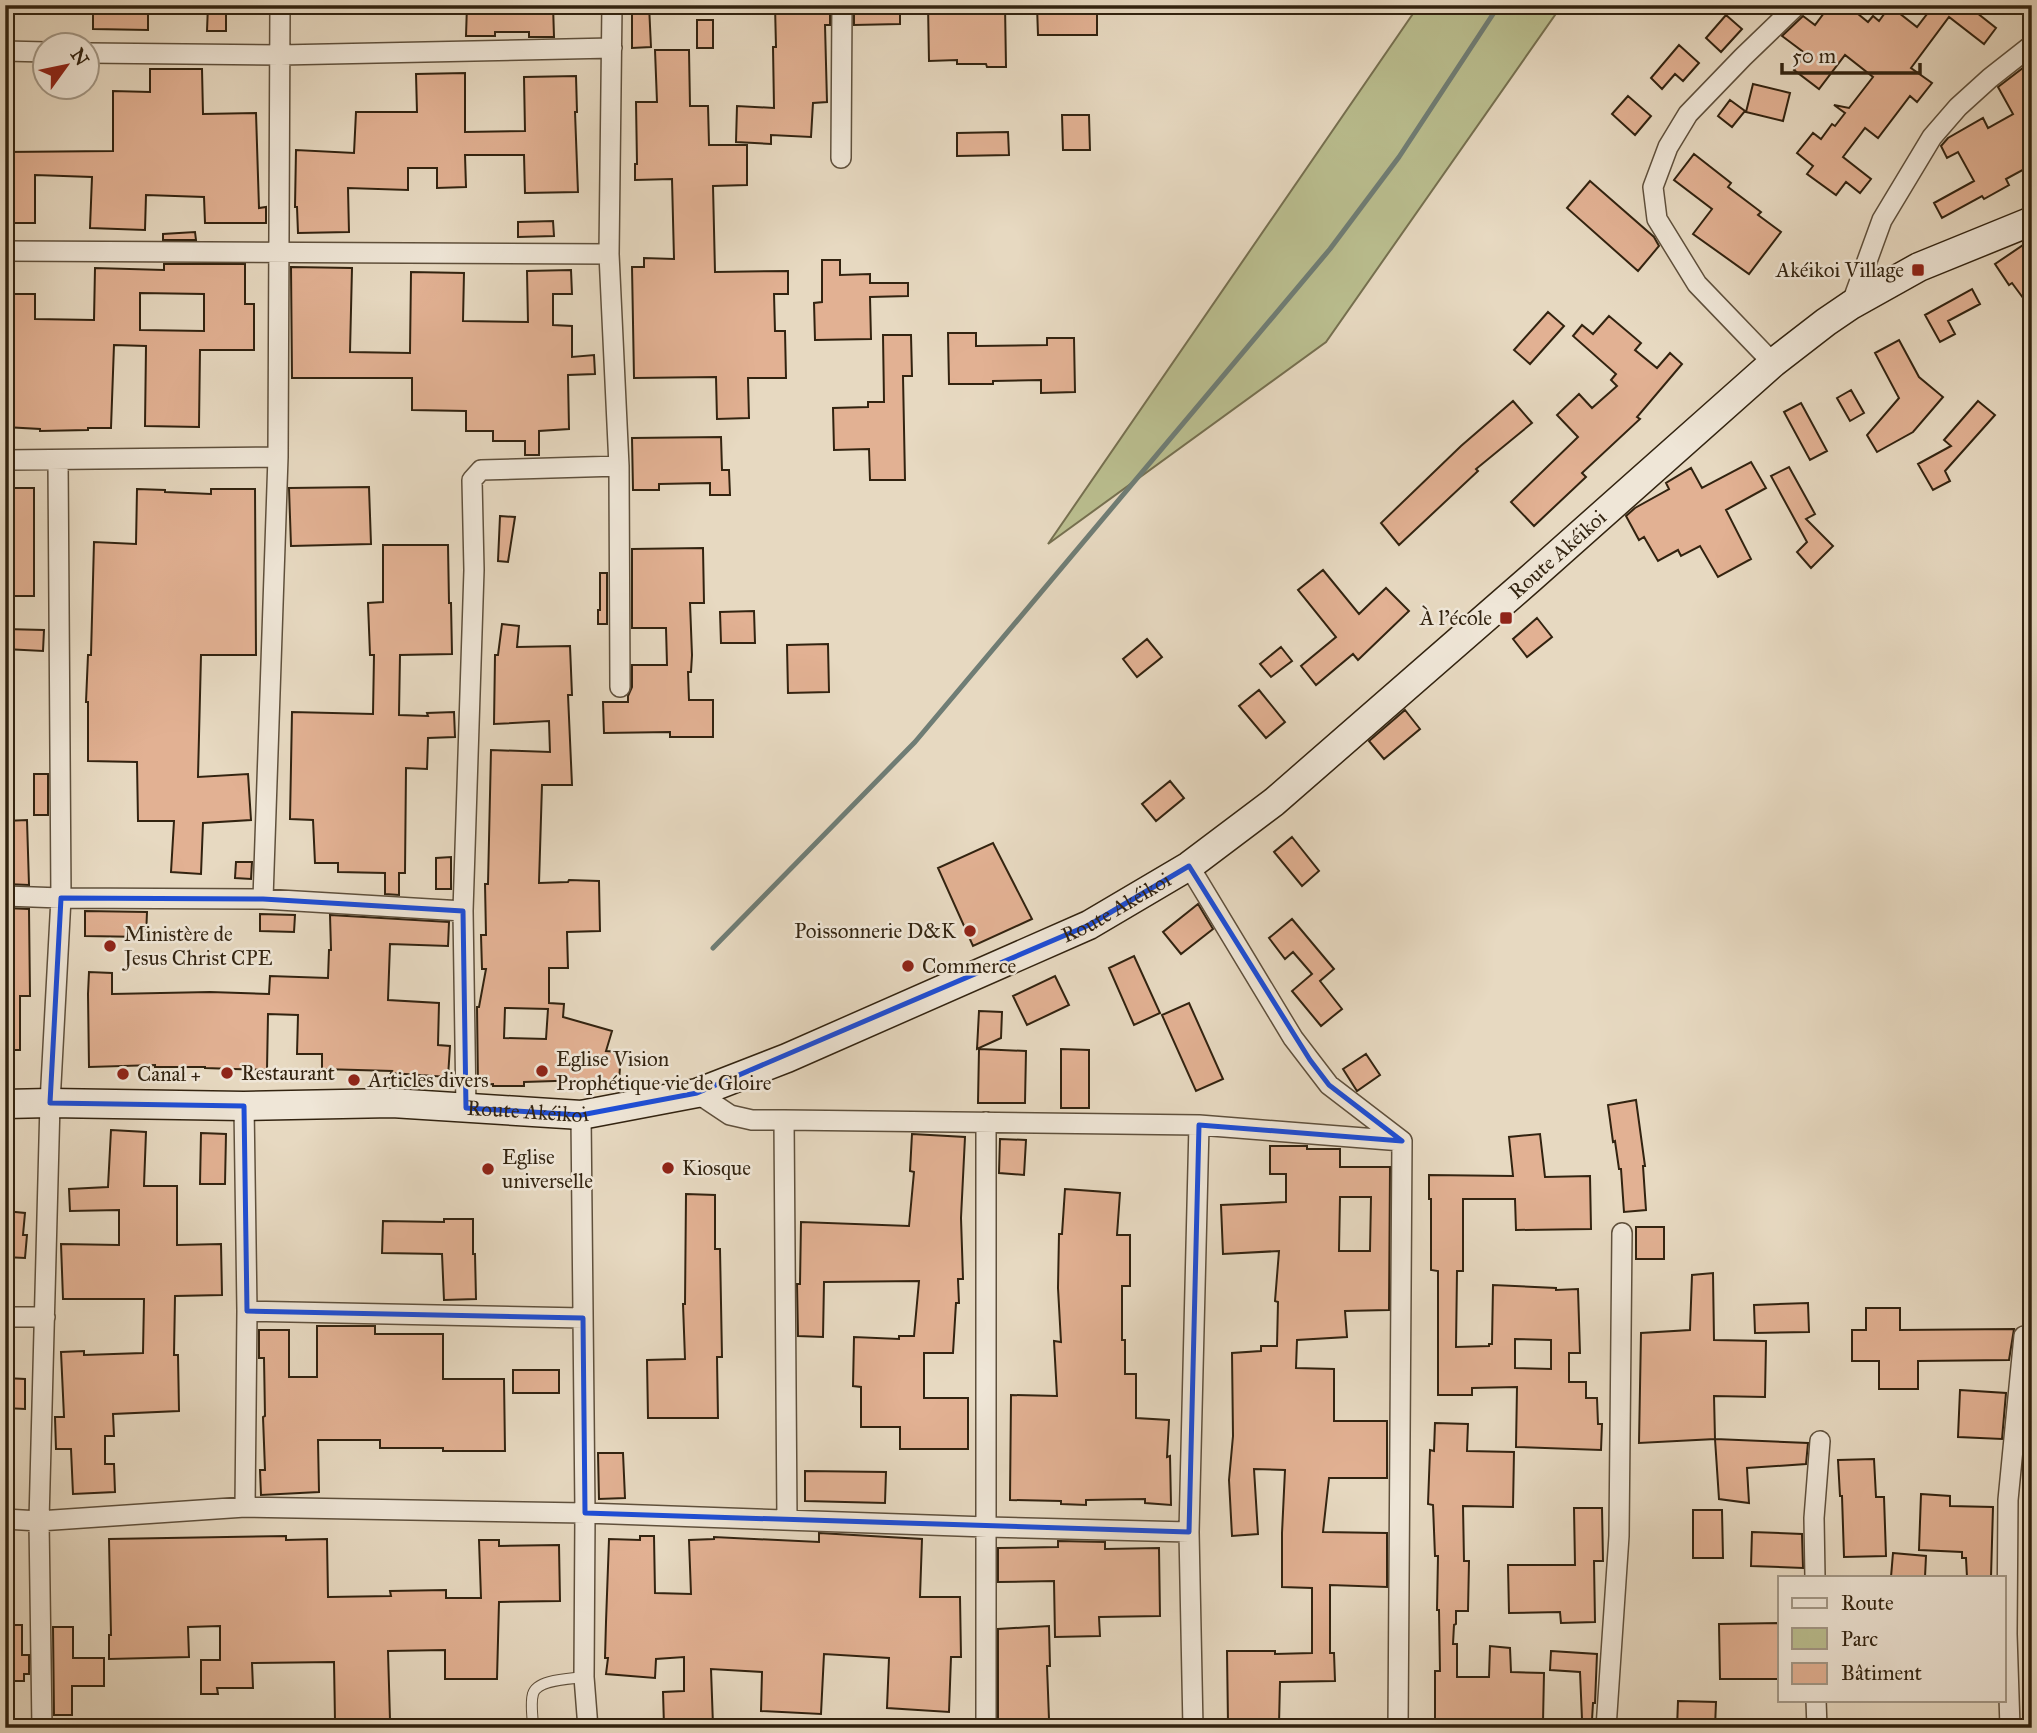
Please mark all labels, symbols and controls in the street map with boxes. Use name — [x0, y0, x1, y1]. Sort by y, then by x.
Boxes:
north arrow — [32, 32, 102, 102]
scale bar — [1782, 32, 1920, 76]
text: 50 m — [1792, 43, 1837, 69]
text: N — [66, 44, 94, 70]
place label: Akéikoi Village — [1775, 257, 1904, 283]
marker: Akéikoi Village — [1910, 262, 1926, 278]
street label: Route Akéikoi — [1503, 504, 1612, 604]
place label: À l'école — [1419, 605, 1492, 631]
marker: À l'école — [1498, 610, 1514, 626]
street label: Route Akéikoi — [1057, 867, 1176, 949]
place label: Poissonnerie D&K — [794, 918, 957, 944]
place label: Ministère de Jesus Christ CPE — [122, 921, 273, 971]
marker: Poissonnerie D&K — [962, 923, 978, 939]
marker: Ministère de Jesus Christ CPE — [102, 938, 118, 954]
place label: Commerce — [922, 953, 1017, 979]
marker: Commerce — [900, 958, 916, 974]
place label: Eglise Vision Prophétique vie de Gloire — [556, 1046, 772, 1096]
place label: Restaurant — [241, 1060, 336, 1086]
place label: Canal + — [137, 1061, 201, 1087]
marker: Eglise Vision Prophétique vie de Gloire — [534, 1063, 550, 1079]
marker: Restaurant — [219, 1065, 235, 1081]
marker: Canal + — [115, 1066, 131, 1082]
place label: Articles divers — [367, 1067, 489, 1093]
marker: Articles divers — [346, 1072, 362, 1088]
street label: Route Akéikoi — [466, 1095, 591, 1128]
place label: Eglise universelle — [502, 1144, 593, 1194]
place label: Kiosque — [682, 1155, 751, 1181]
marker: Kiosque — [660, 1160, 676, 1176]
marker: Eglise universelle — [480, 1161, 496, 1177]
legend — [1778, 1576, 2006, 1702]
text: Route — [1841, 1590, 1894, 1616]
text: Parc — [1841, 1626, 1878, 1652]
text: Bâtiment — [1841, 1660, 1923, 1686]

